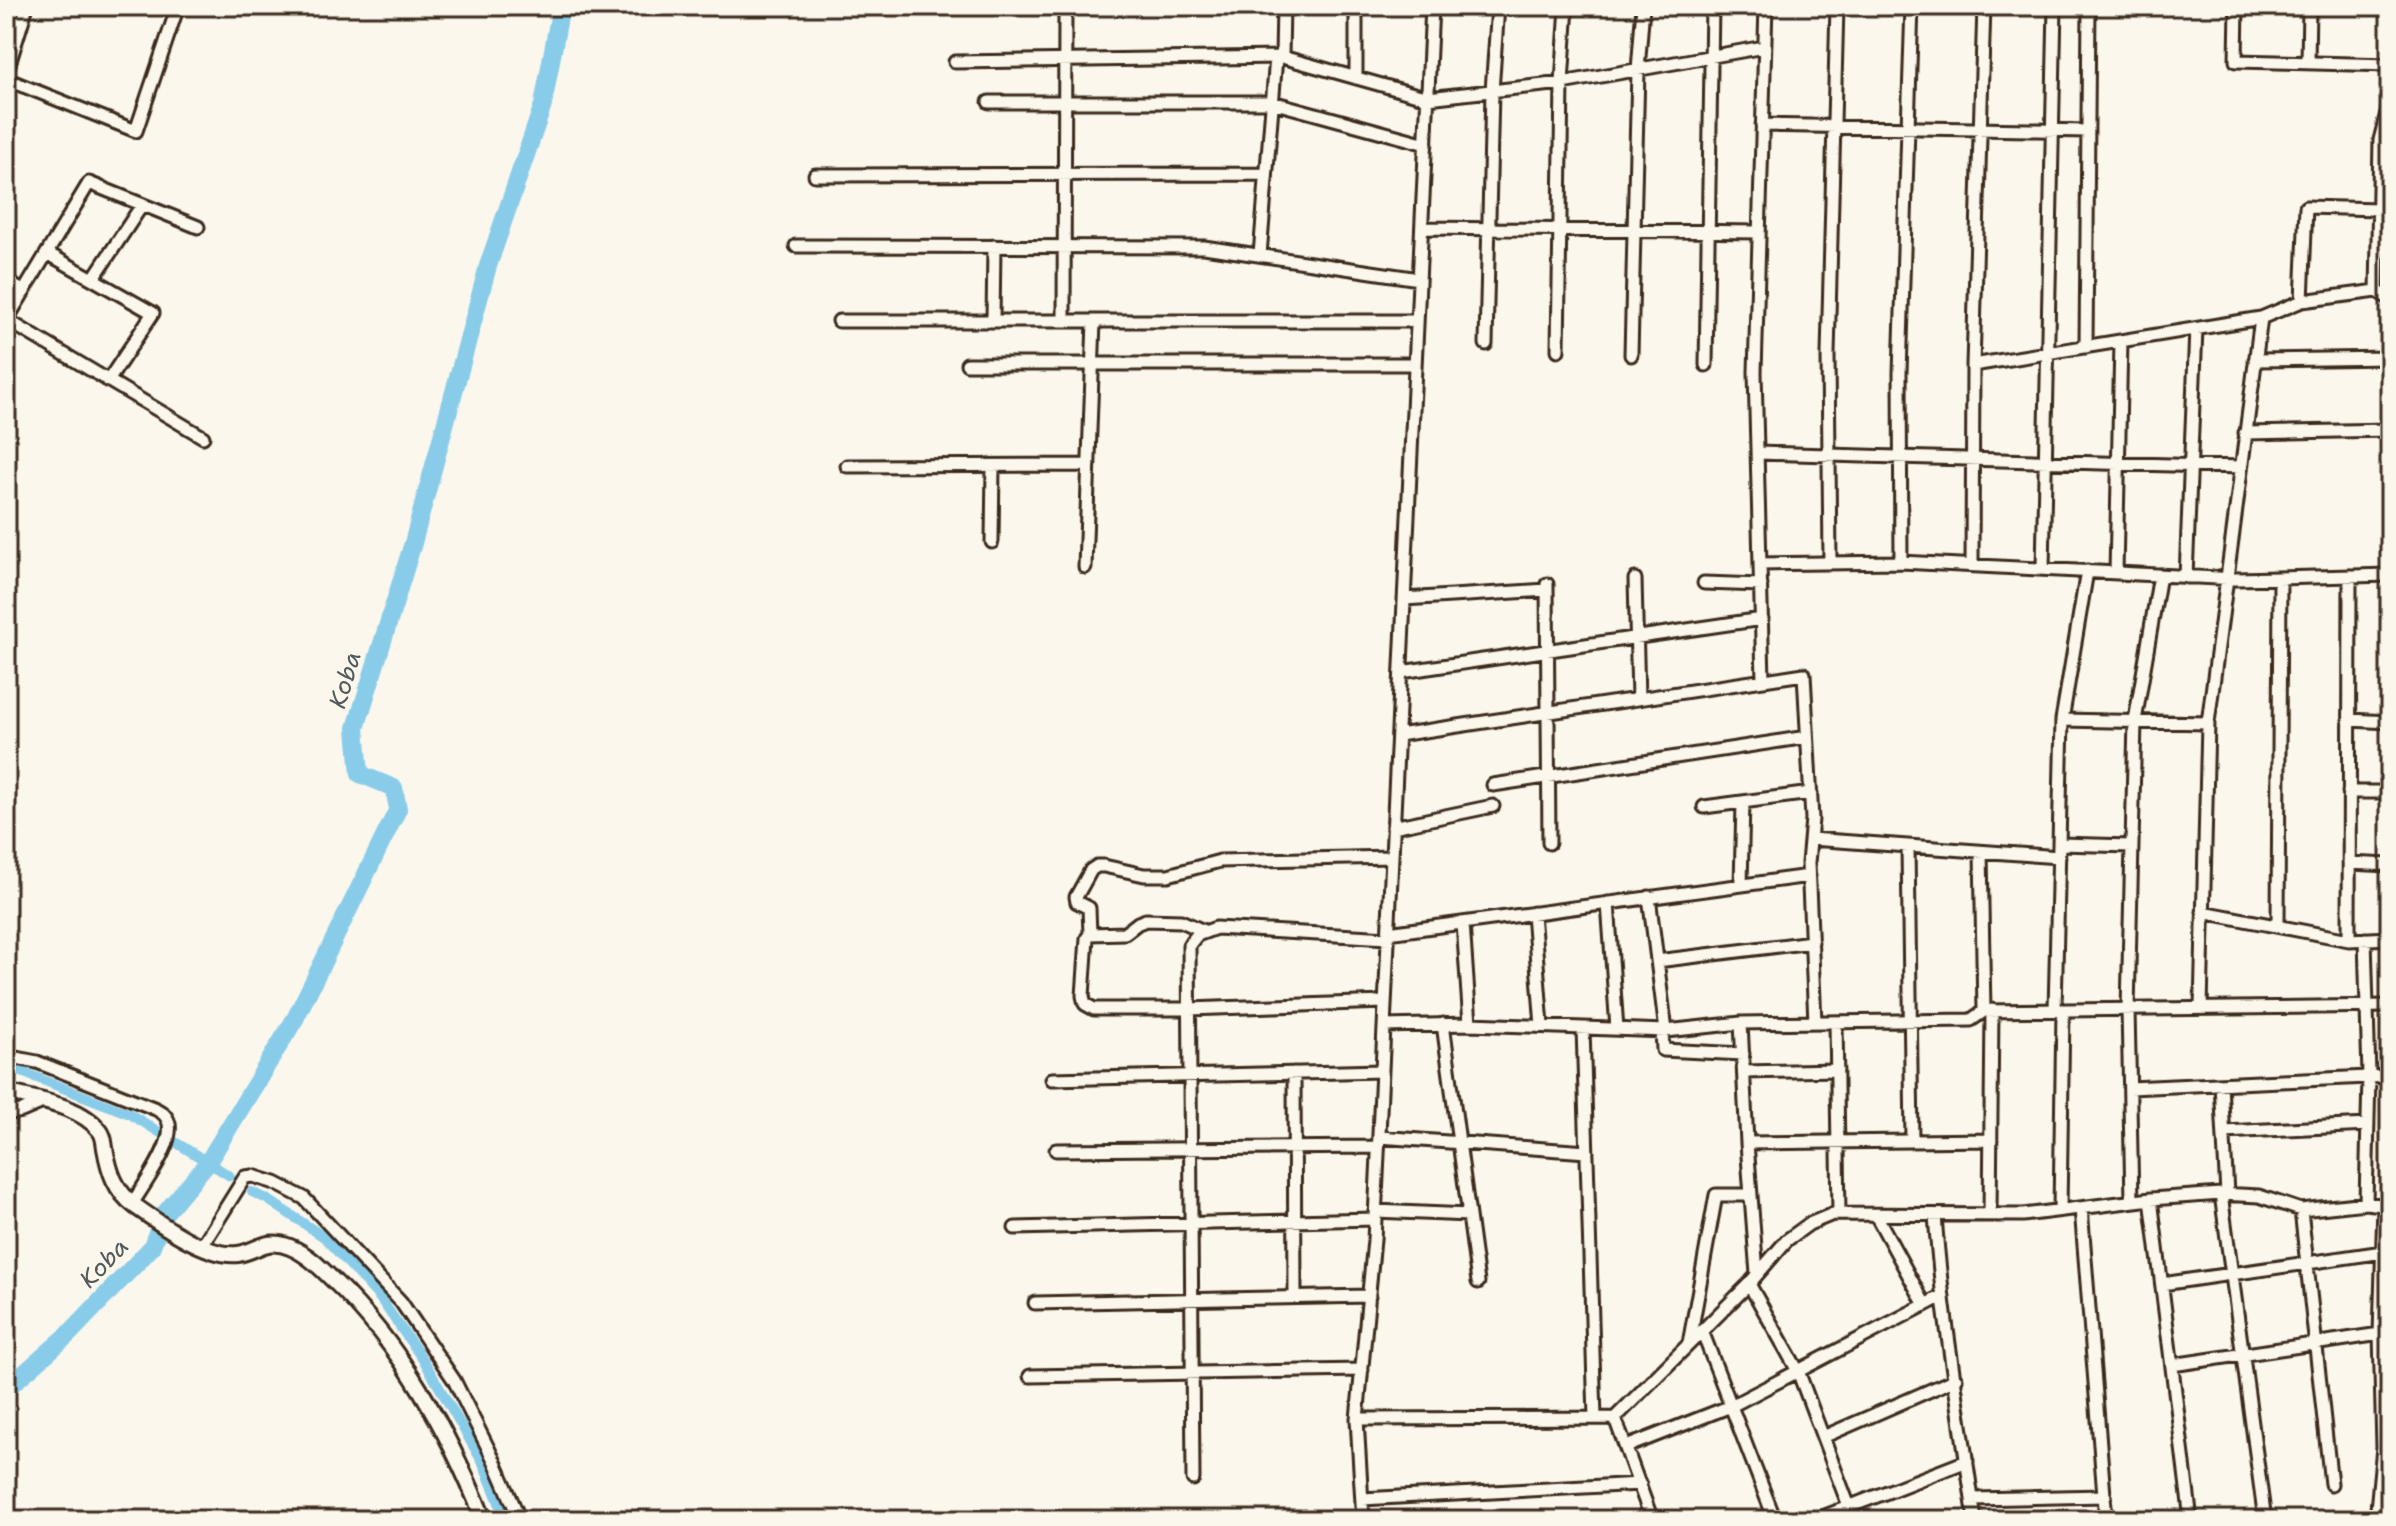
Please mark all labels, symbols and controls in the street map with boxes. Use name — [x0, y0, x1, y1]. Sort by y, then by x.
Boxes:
water label: Koba — [321, 648, 369, 712]
water label: Koba — [72, 1231, 136, 1295]

